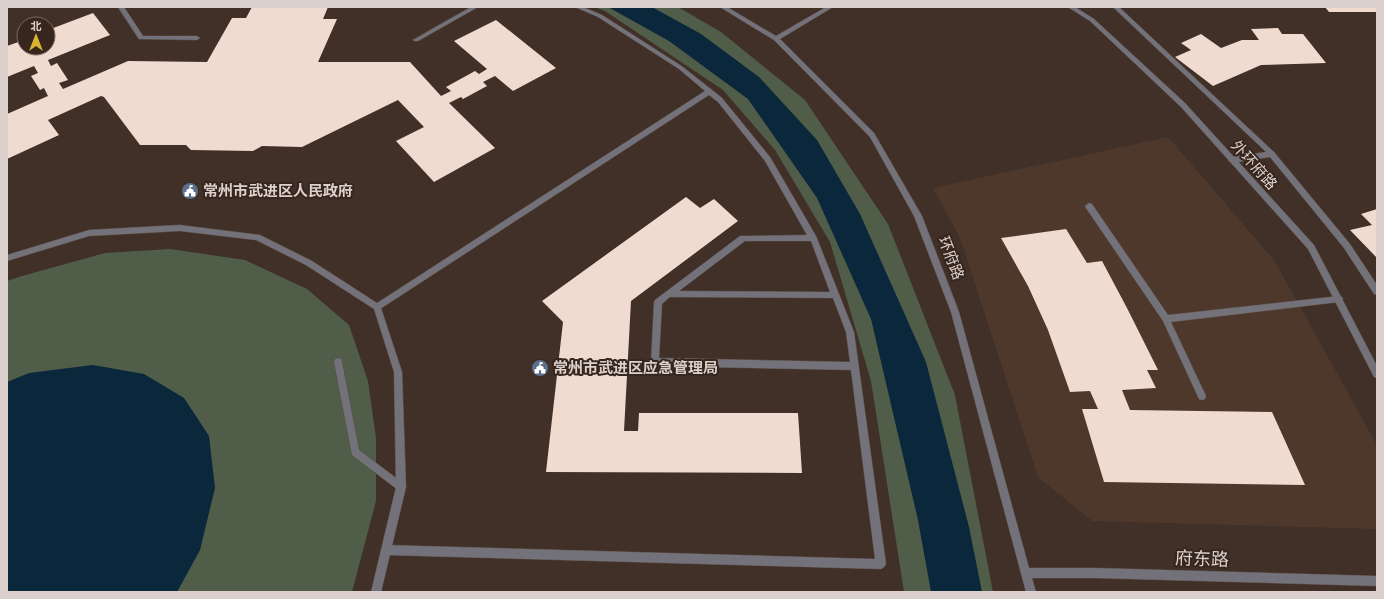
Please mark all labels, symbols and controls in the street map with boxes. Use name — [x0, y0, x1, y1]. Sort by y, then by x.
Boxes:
north arrow — [16, 16, 56, 56]
text: 北 — [31, 18, 42, 34]
street label: 外环府路 — [1226, 135, 1282, 195]
place label: 常州市武进区人民政府 — [203, 180, 353, 202]
public building icon: 常州市武进区人民政府 — [180, 181, 200, 201]
street label: 环府路 — [933, 233, 969, 283]
place label: 常州市武进区应急管理局 — [553, 357, 718, 379]
public building icon: 常州市武进区应急管理局 — [530, 358, 550, 378]
street label: 府东路 — [1175, 545, 1229, 573]

